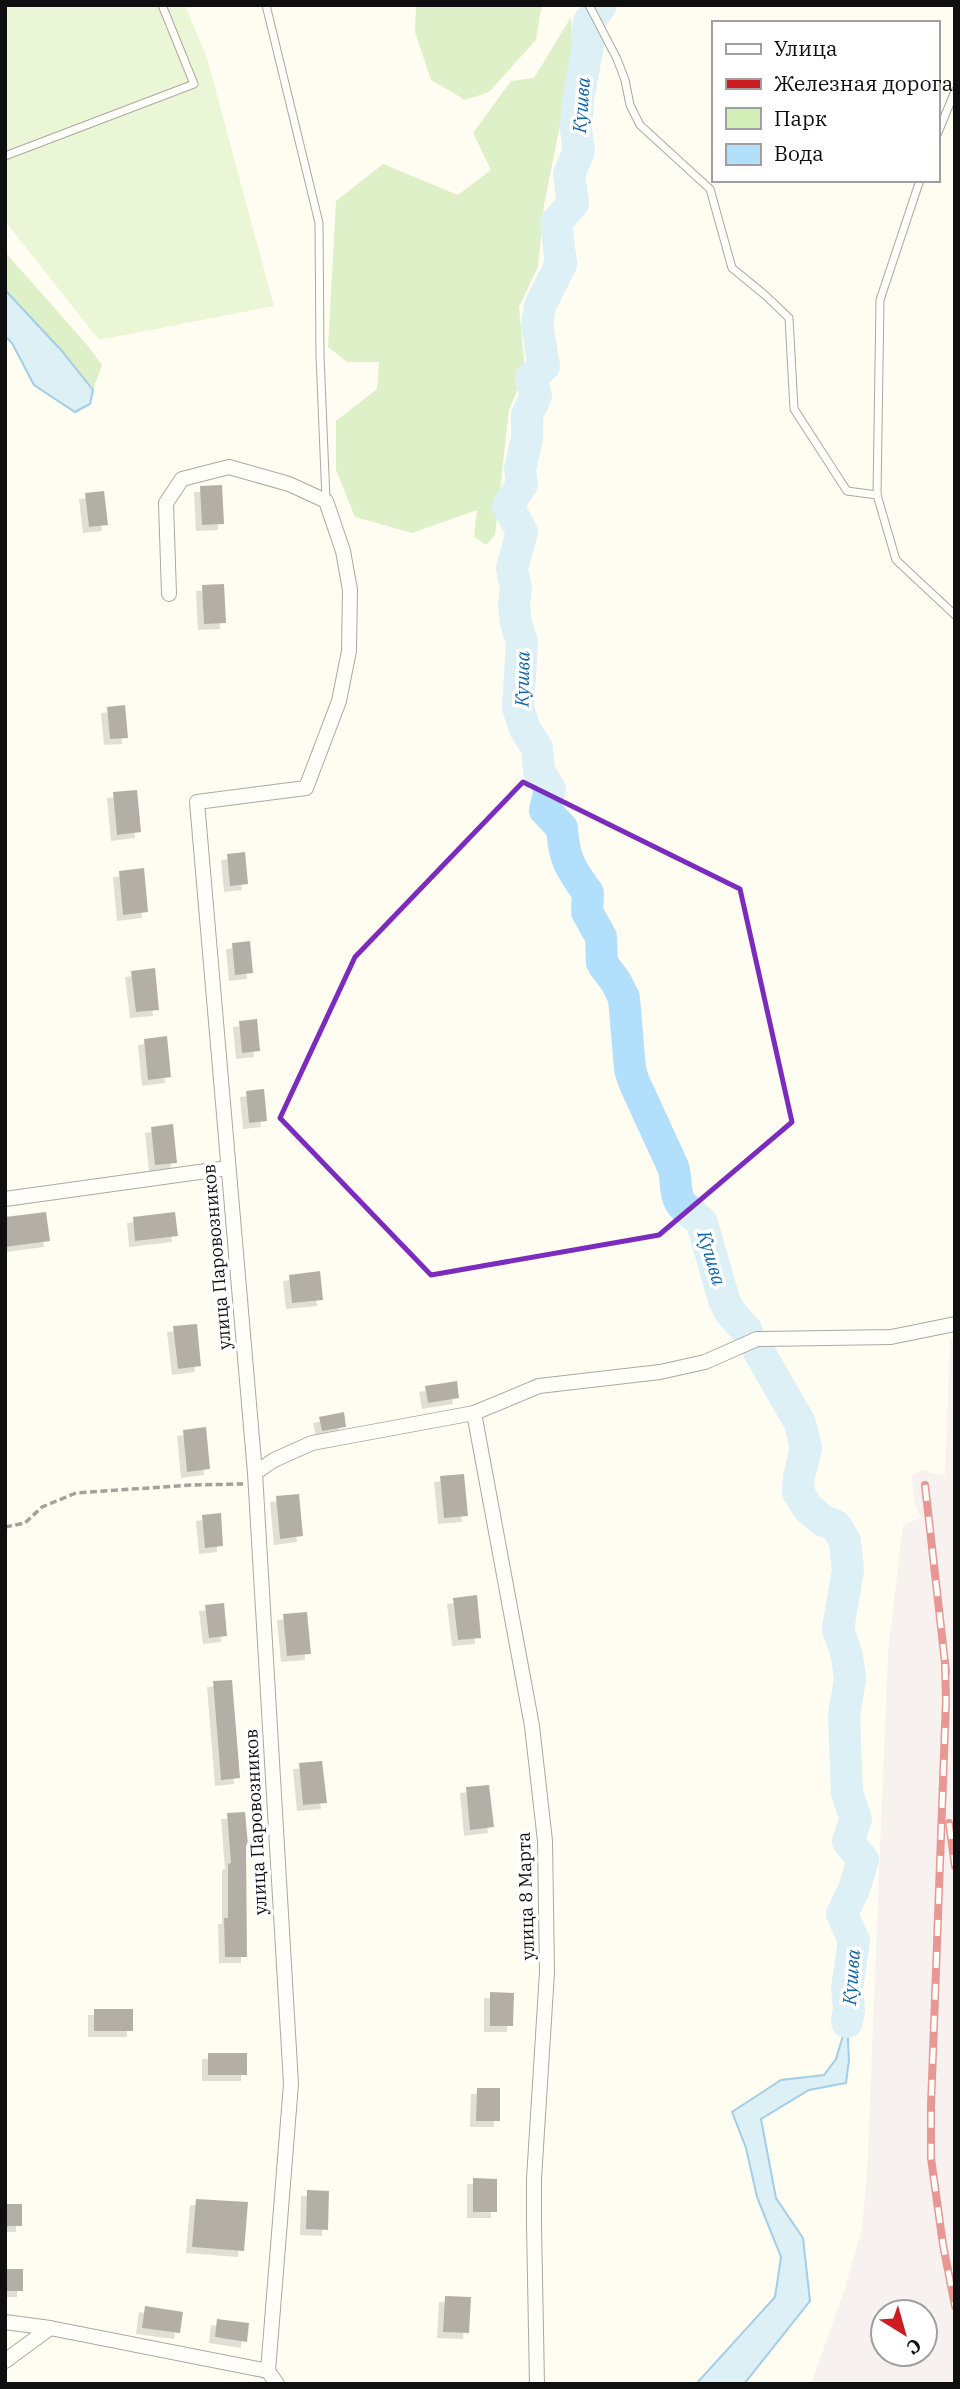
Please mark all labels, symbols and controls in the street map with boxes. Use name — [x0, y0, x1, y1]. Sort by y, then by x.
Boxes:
legend — [712, 21, 939, 182]
text: Улица — [774, 34, 838, 62]
text: Железная дорога — [774, 69, 953, 97]
water label: Кушва — [567, 76, 595, 135]
text: Парк — [774, 104, 827, 132]
text: Вода — [774, 139, 824, 167]
water label: Кушва — [509, 650, 534, 708]
street label: улица Паровозников — [197, 1163, 236, 1351]
water label: Кушва — [692, 1227, 732, 1289]
street label: улица Паровозников — [239, 1728, 272, 1916]
street label: улица 8 Марта — [512, 1831, 539, 1961]
water label: Кушва — [837, 1948, 865, 2007]
north arrow — [869, 2298, 939, 2368]
text: С — [902, 2333, 927, 2360]

